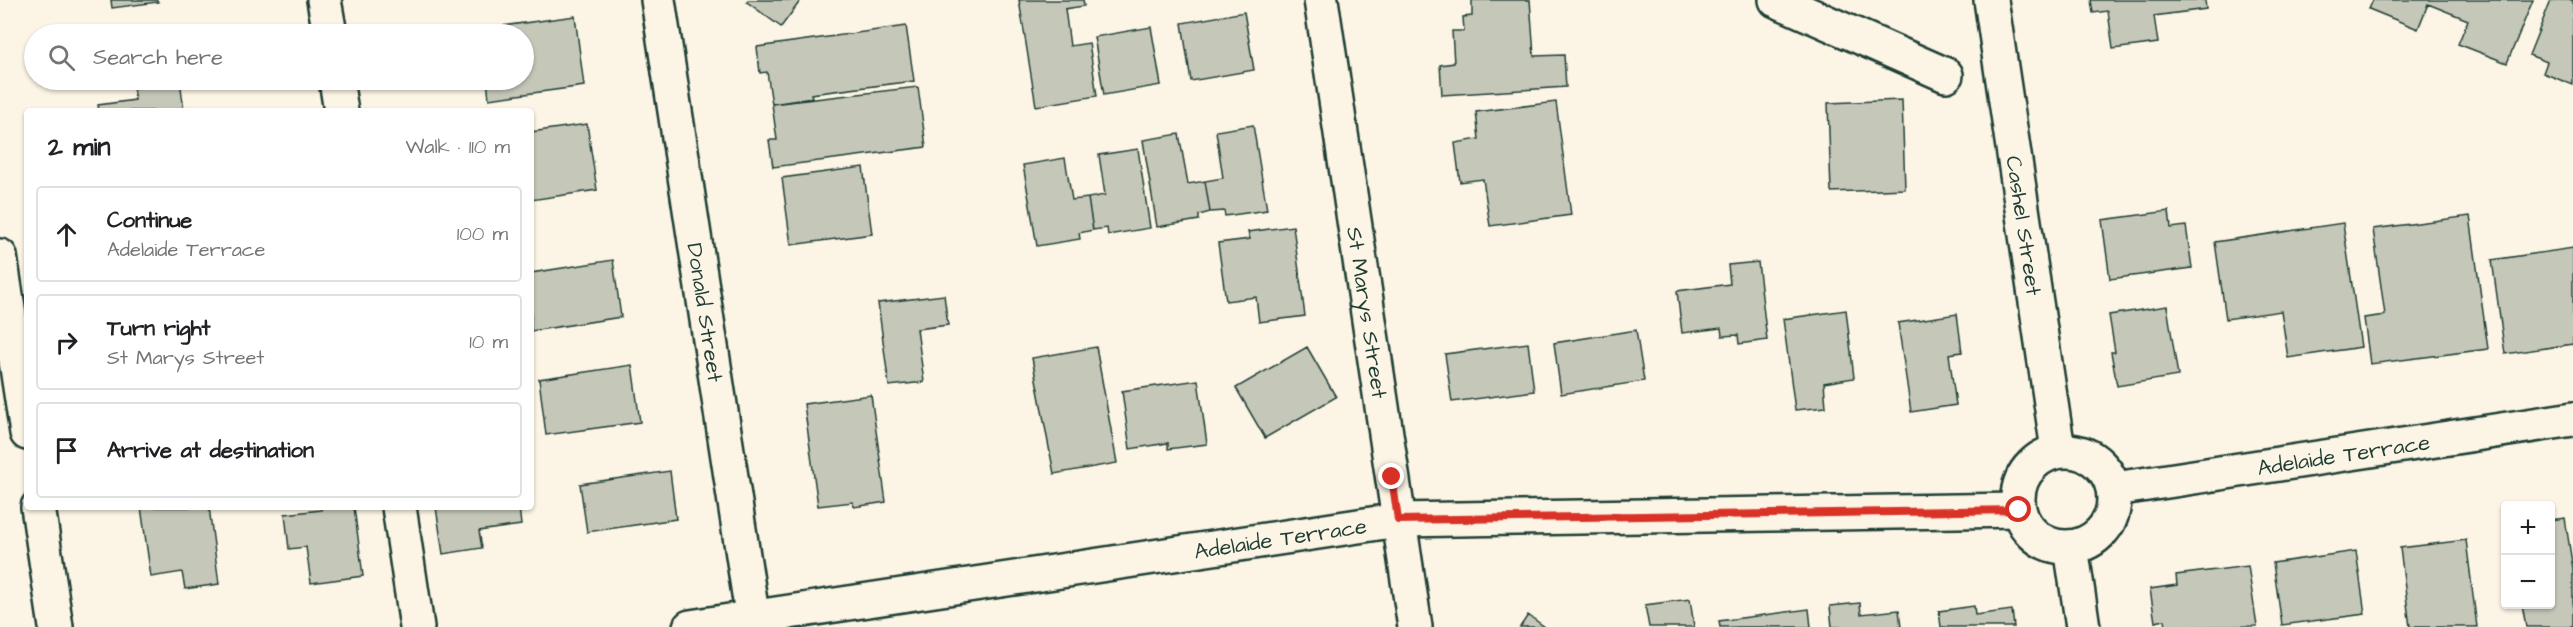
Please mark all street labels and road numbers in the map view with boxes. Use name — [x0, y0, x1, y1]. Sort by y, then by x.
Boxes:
street label: Cashel Street — [1997, 154, 2049, 298]
street label: St Marys Street — [1338, 225, 1395, 401]
street label: Donald Street — [678, 241, 730, 384]
street label: Adelaide Terrace — [2255, 427, 2432, 484]
street label: Adelaide Terrace — [1192, 511, 1369, 568]

